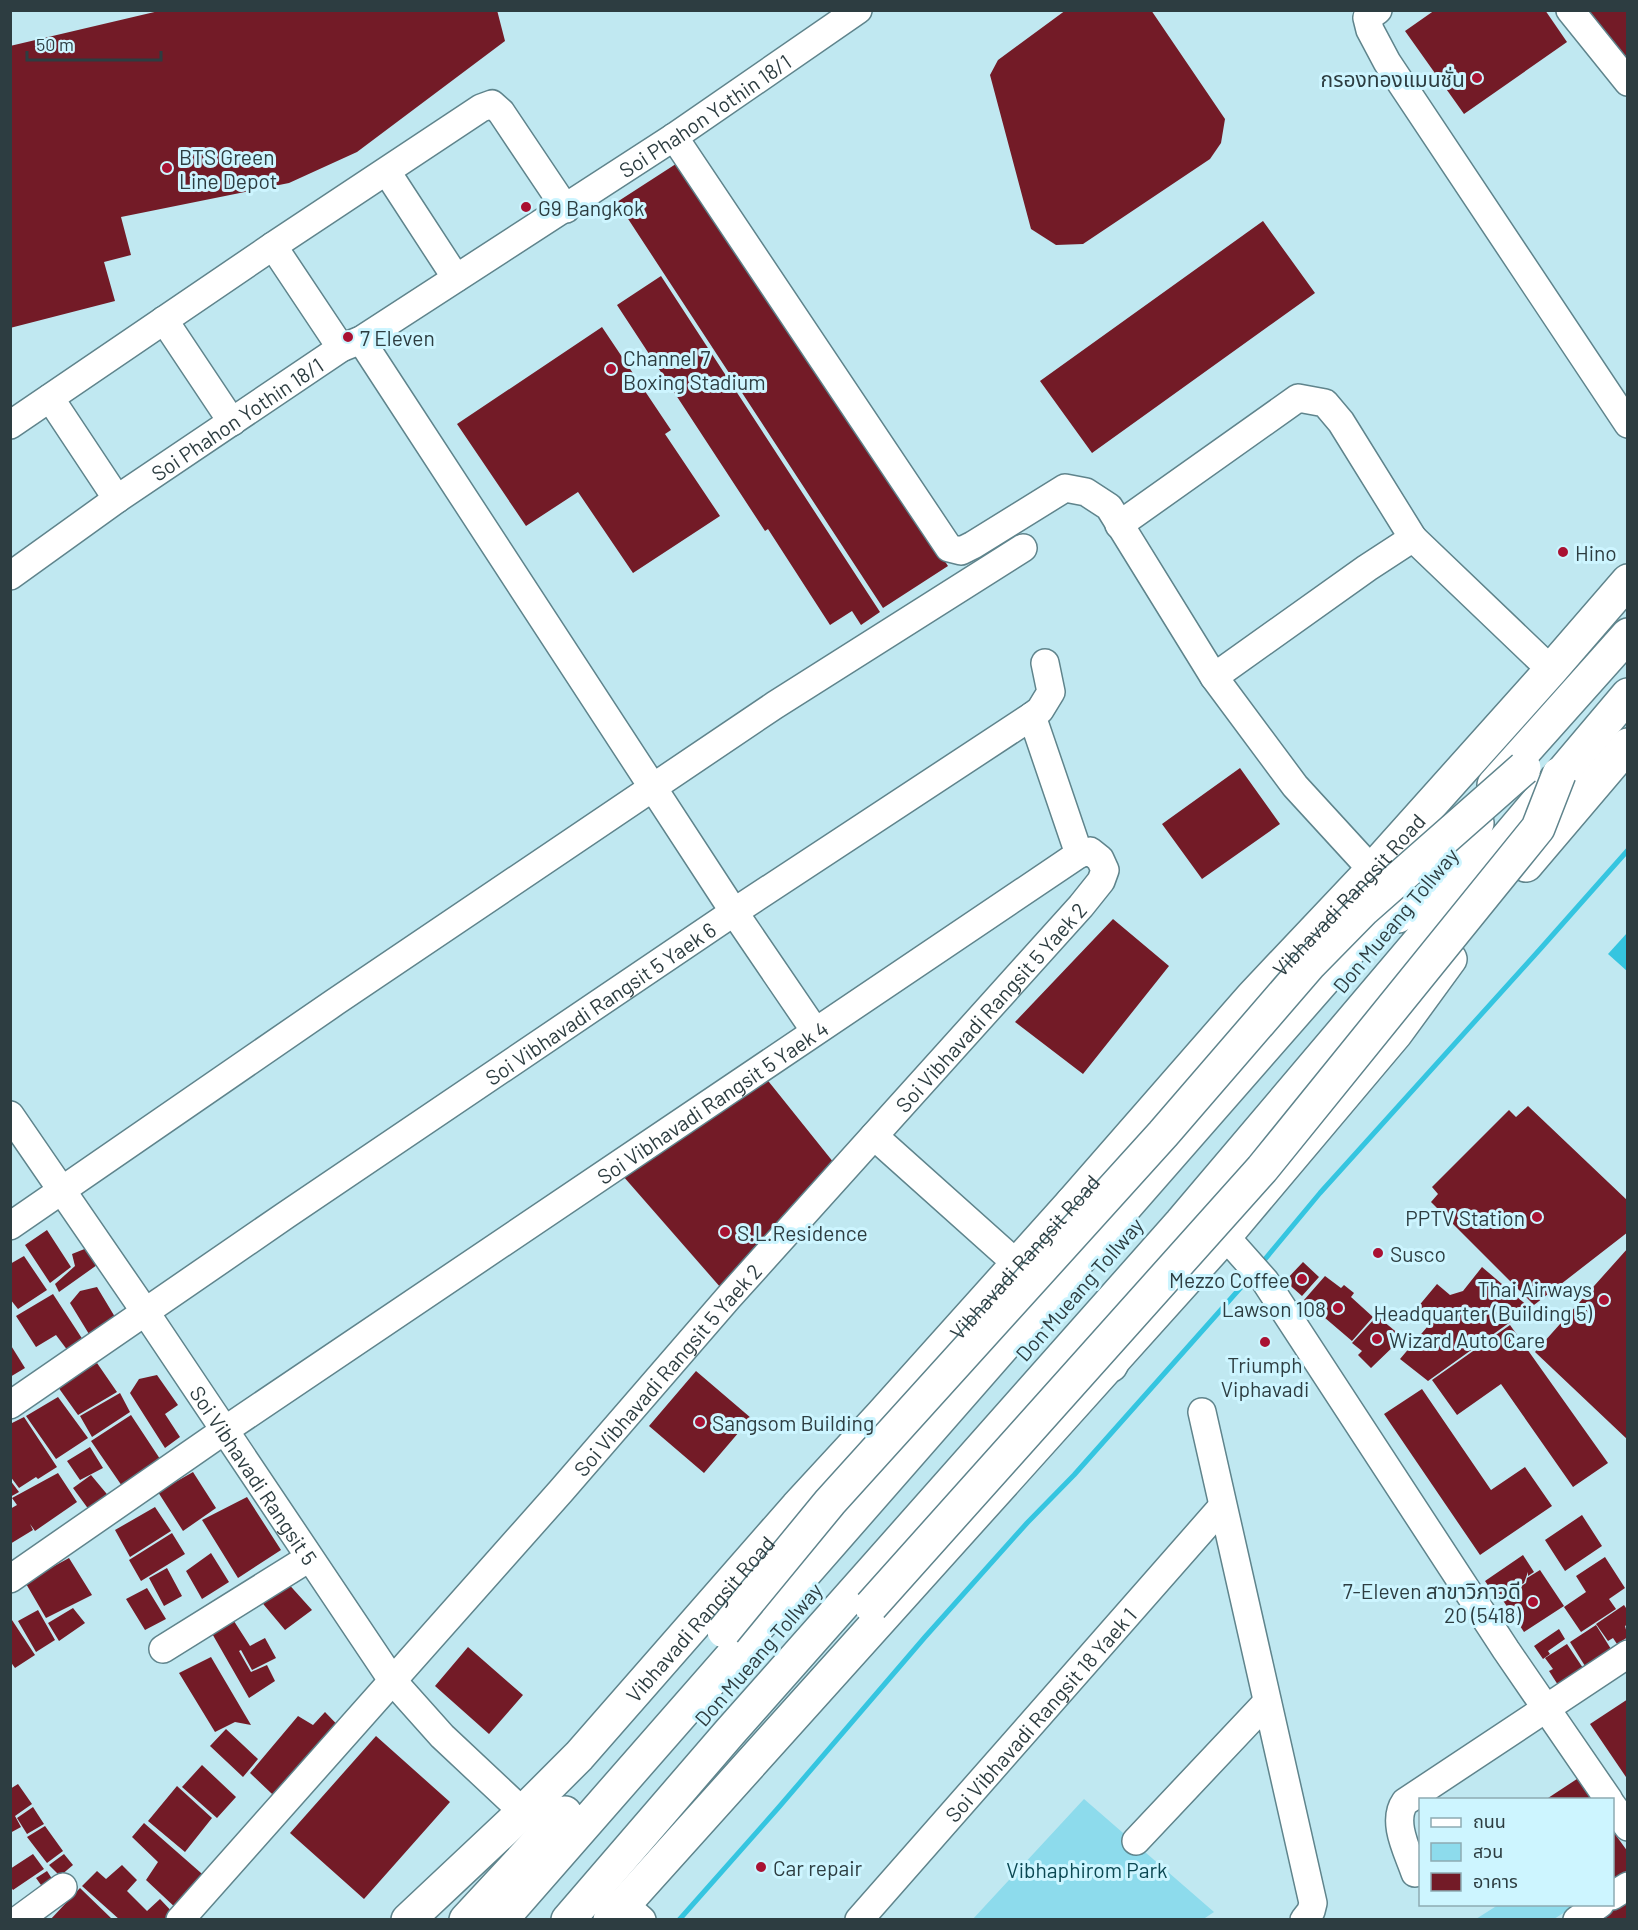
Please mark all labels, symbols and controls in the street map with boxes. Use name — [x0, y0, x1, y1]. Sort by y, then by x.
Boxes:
scale bar — [27, 24, 160, 62]
text: 50 m — [36, 33, 74, 55]
street label: Soi Phahon Yothin 18/1 — [614, 48, 795, 182]
place label: กรองทองแมนชั่น — [1321, 66, 1465, 91]
marker: กรองทองแมนชั่น — [1470, 71, 1484, 85]
place label: BTS Green Line Depot — [179, 144, 277, 193]
marker: BTS Green Line Depot — [160, 161, 174, 175]
place label: G9 Bangkok — [538, 195, 644, 220]
marker: G9 Bangkok — [519, 200, 533, 214]
place label: 7 Eleven — [360, 325, 435, 350]
marker: 7 Eleven — [341, 330, 355, 344]
place label: Channel 7 Boxing Stadium — [623, 345, 766, 394]
street label: Soi Phahon Yothin 18/1 — [146, 352, 327, 485]
marker: Channel 7 Boxing Stadium — [604, 362, 618, 376]
place label: Hino — [1575, 540, 1617, 565]
marker: Hino — [1556, 545, 1570, 559]
street label: Vibhavadi Rangsit Road — [1267, 808, 1429, 981]
street label: Don Mueang Tollway — [1327, 842, 1463, 998]
street label: Soi Vibhavadi Rangsit 5 Yaek 2 — [890, 897, 1091, 1117]
street label: Soi Vibhavadi Rangsit 5 Yaek 6 — [480, 916, 720, 1089]
street label: Soi Vibhavadi Rangsit 5 Yaek 4 — [592, 1015, 832, 1188]
street label: Vibhavadi Rangsit Road — [944, 1169, 1104, 1344]
place label: PPTV Station — [1405, 1205, 1525, 1230]
marker: PPTV Station — [1530, 1210, 1544, 1224]
street label: Don Mueang Tollway — [1010, 1212, 1148, 1366]
place label: S.L.Residence — [737, 1220, 868, 1245]
marker: S.L.Residence — [718, 1225, 732, 1239]
place label: Susco — [1390, 1241, 1446, 1266]
marker: Susco — [1371, 1246, 1385, 1260]
street label: Soi Vibhavadi Rangsit 5 Yaek 2 — [568, 1258, 766, 1481]
place label: Mezzo Coffee — [1169, 1267, 1290, 1292]
marker: Mezzo Coffee — [1295, 1272, 1309, 1286]
place label: Thai Airways Headquarter (Building 5) — [1373, 1276, 1593, 1325]
marker: Thai Airways Headquarter (Building 5) — [1597, 1293, 1611, 1307]
place label: Lawson 108 — [1222, 1296, 1326, 1321]
marker: Lawson 108 — [1331, 1301, 1345, 1315]
place label: Wizard Auto Care — [1389, 1327, 1545, 1352]
marker: Wizard Auto Care — [1370, 1332, 1384, 1346]
marker: Triumph Viphavadi — [1258, 1335, 1272, 1349]
place label: Triumph Viphavadi — [1221, 1352, 1309, 1401]
street label: Soi Vibhavadi Rangsit 5 — [186, 1381, 323, 1569]
place label: Sangsom Building — [712, 1410, 874, 1435]
marker: Sangsom Building — [693, 1415, 707, 1429]
street label: Vibhavadi Rangsit Road — [620, 1530, 779, 1706]
street label: Don Mueang Tollway — [689, 1577, 827, 1731]
place label: 7-Eleven สาขาวิภาวดี 20 (5418) — [1343, 1578, 1522, 1627]
marker: 7-Eleven สาขาวิภาวดี 20 (5418) — [1526, 1595, 1540, 1609]
street label: Soi Vibhavadi Rangsit 18 Yaek 1 — [939, 1602, 1141, 1826]
legend — [1419, 1798, 1614, 1906]
text: ถนน — [1473, 1810, 1506, 1832]
text: สวน — [1473, 1840, 1503, 1862]
place label: Car repair — [773, 1855, 863, 1880]
park label: Vibhaphirom Park — [1006, 1857, 1168, 1882]
marker: Car repair — [754, 1860, 768, 1874]
text: อาคาร — [1473, 1870, 1518, 1892]

